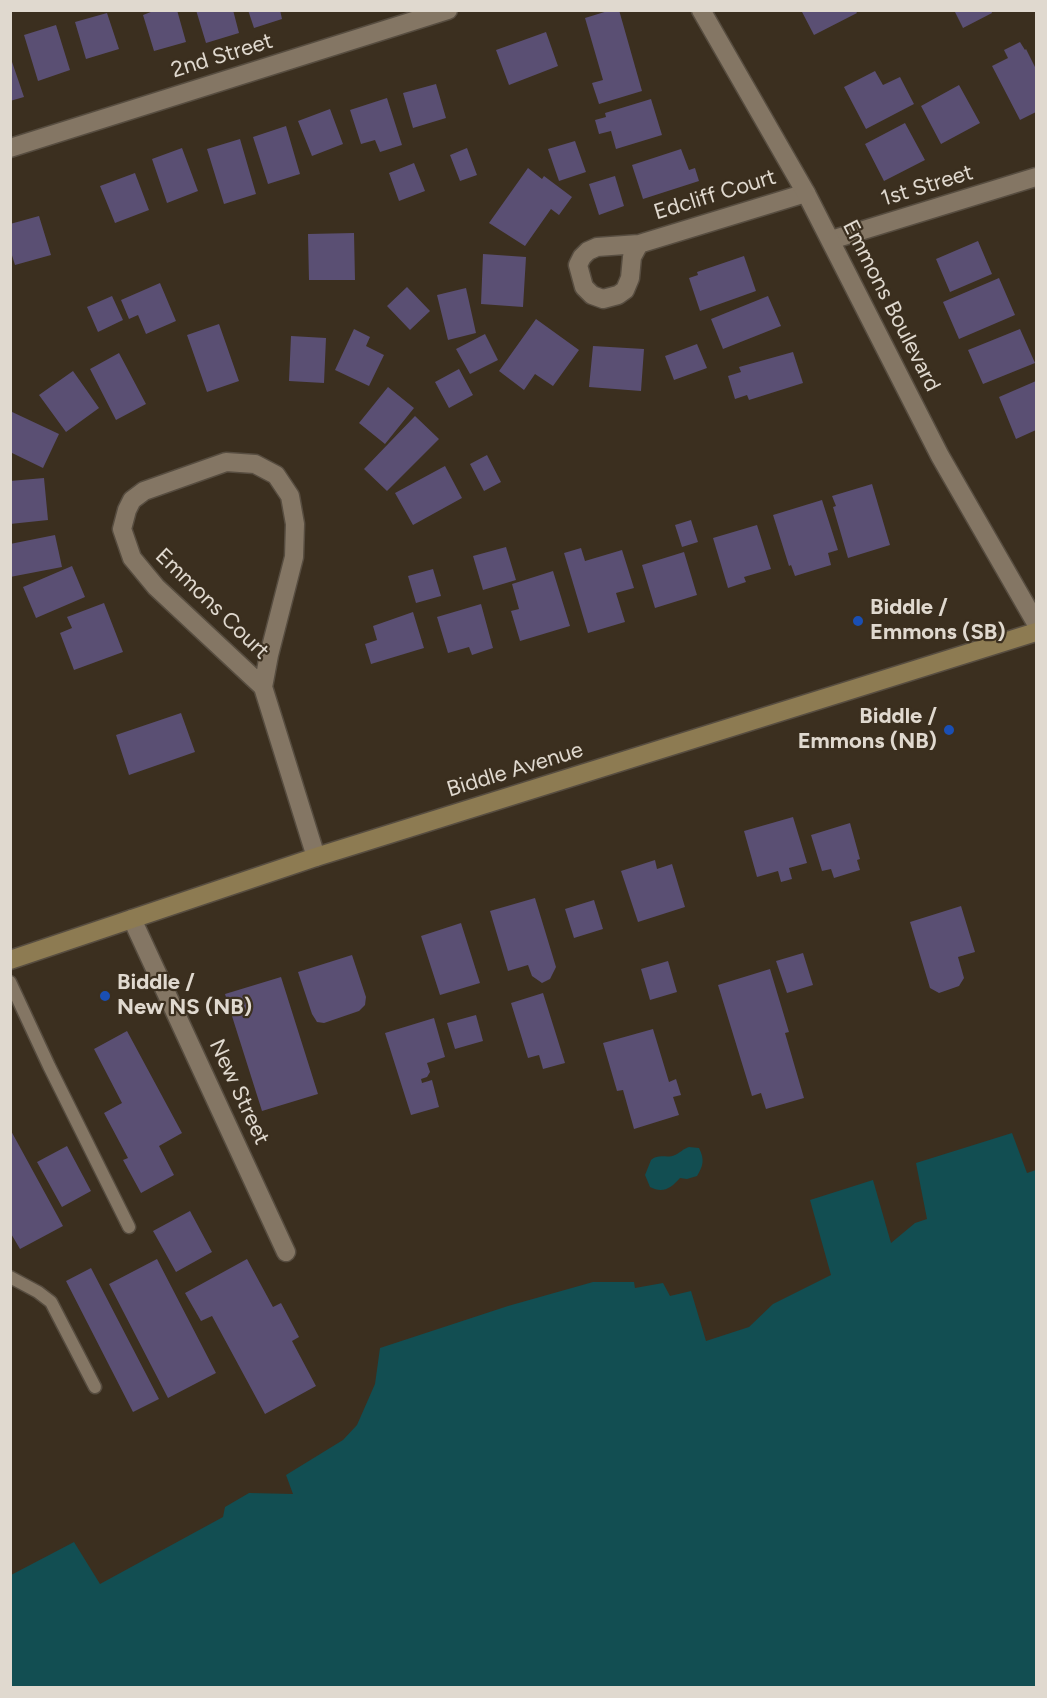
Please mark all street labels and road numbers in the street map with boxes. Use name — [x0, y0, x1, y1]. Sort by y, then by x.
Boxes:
street label: 2nd Street — [168, 28, 276, 84]
street label: 1st Street — [878, 160, 976, 212]
street label: Edcliff Court — [651, 164, 779, 226]
street label: Emmons Boulevard — [836, 216, 946, 396]
street label: Emmons Court — [150, 543, 274, 665]
street label: Biddle Avenue — [444, 737, 586, 803]
street label: New Street — [203, 1035, 275, 1149]

